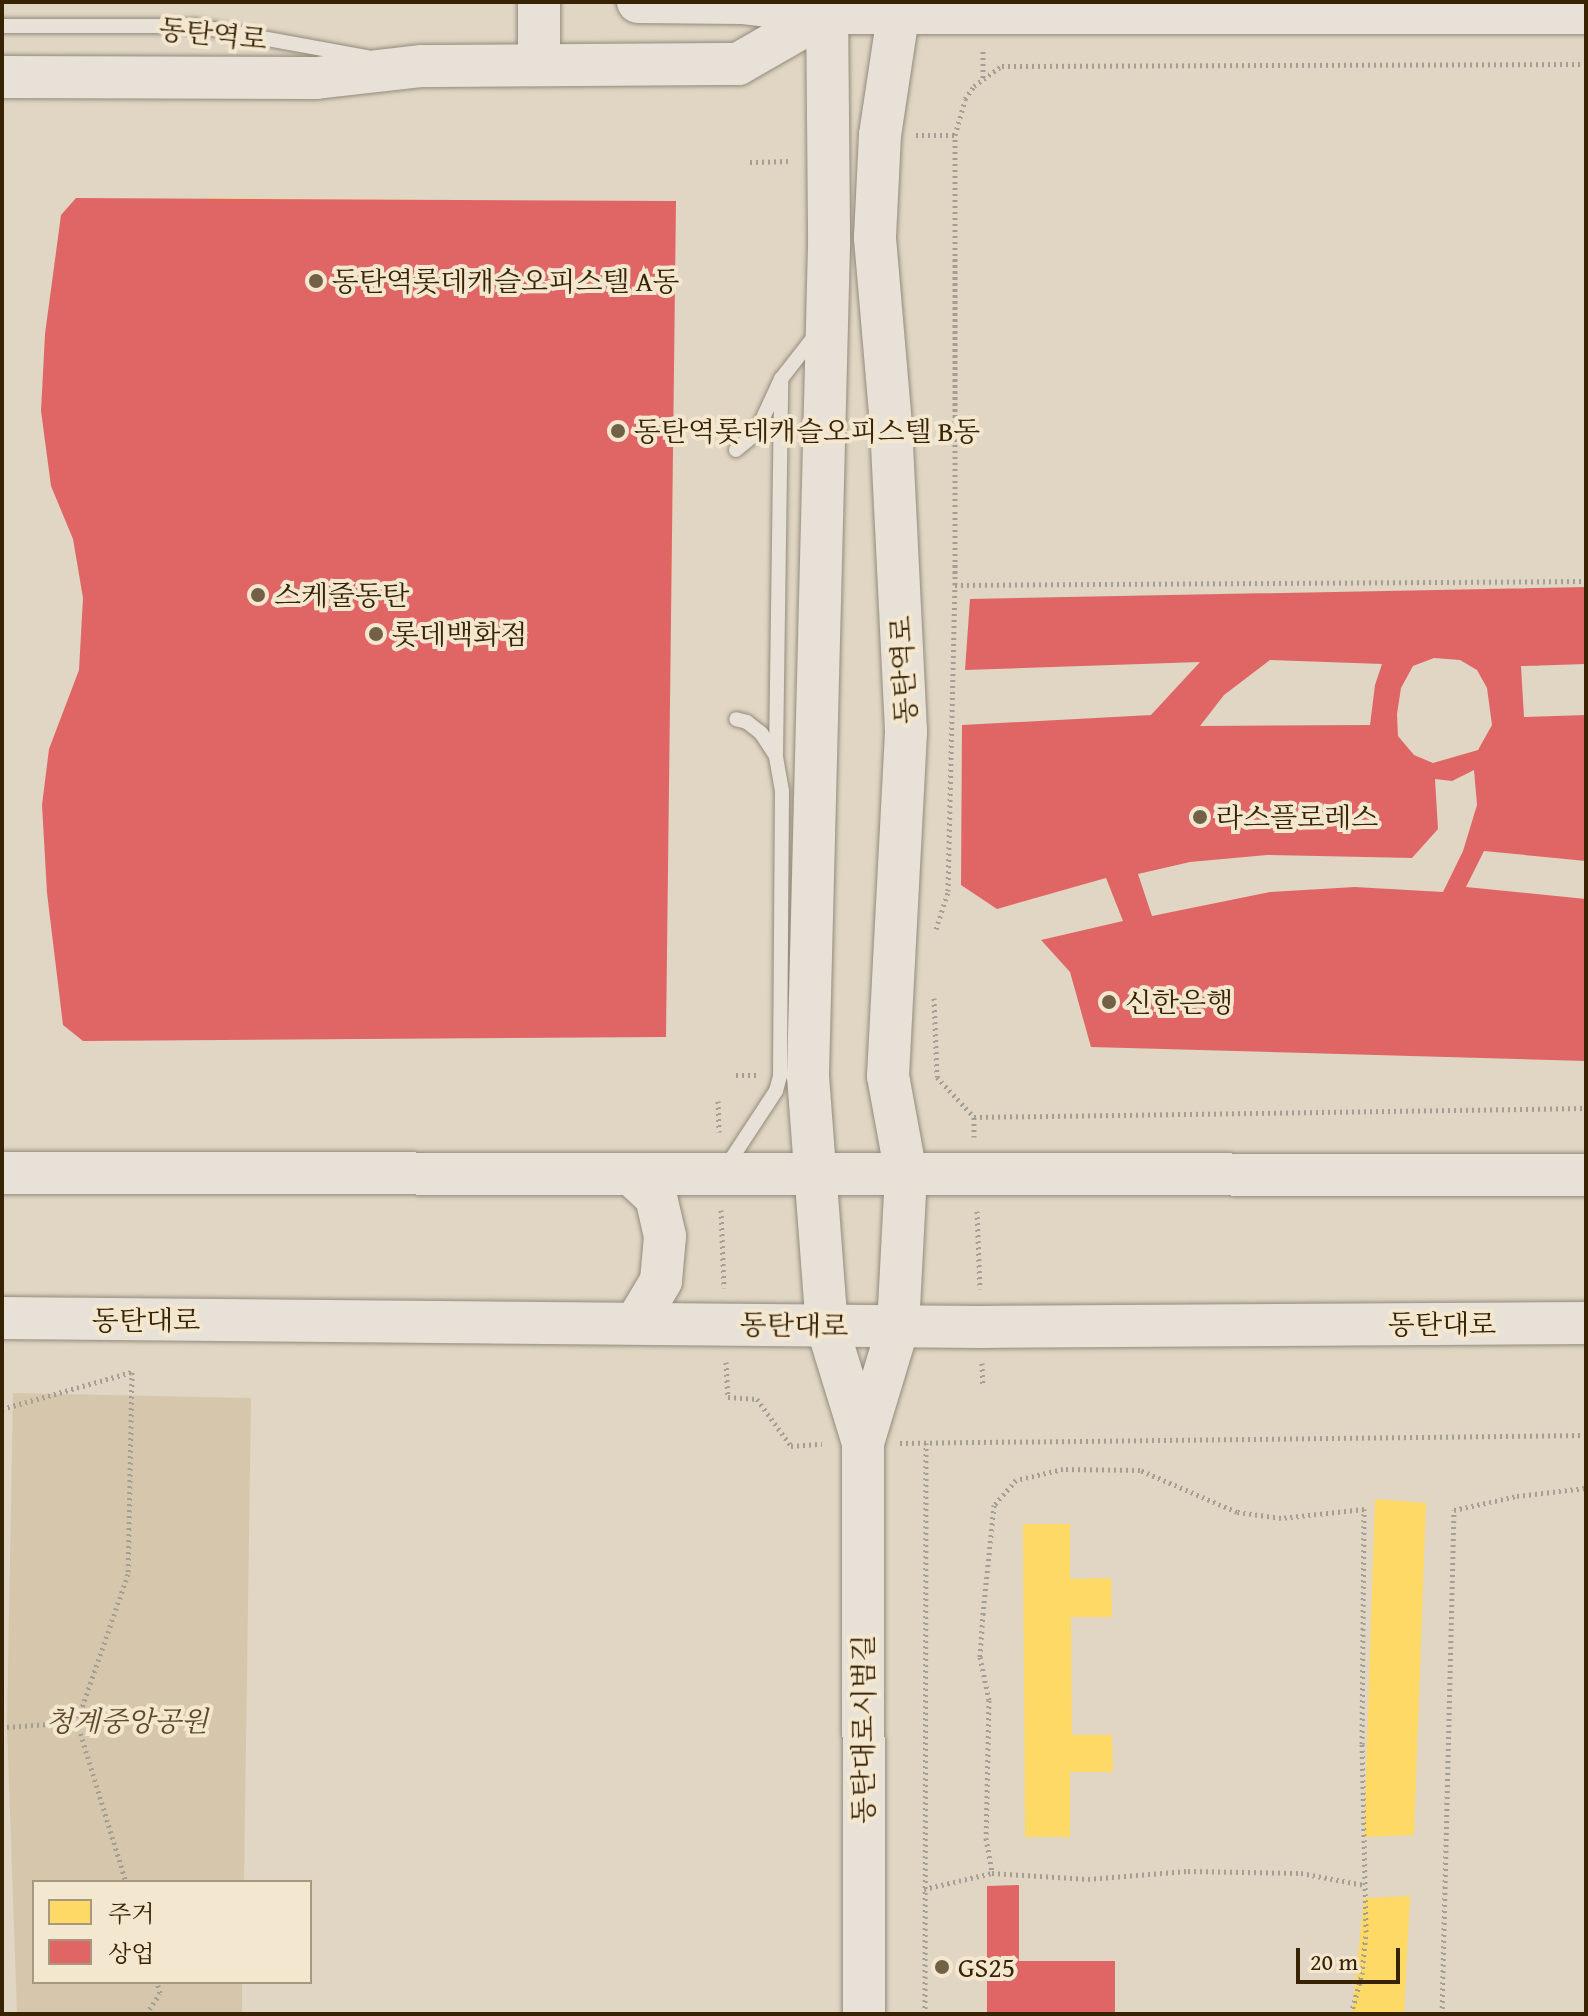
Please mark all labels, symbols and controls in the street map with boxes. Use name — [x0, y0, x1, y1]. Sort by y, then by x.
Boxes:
street label: 동탄역로 — [157, 12, 269, 56]
place label: 동탄역롯데캐슬오피스텔 A동 — [332, 264, 680, 298]
marker: 동탄역롯데캐슬오피스텔 A동 — [307, 272, 325, 290]
place label: 동탄역롯데캐슬오피스텔 B동 — [634, 414, 981, 448]
marker: 동탄역롯데캐슬오피스텔 B동 — [609, 422, 627, 440]
place label: 스케줄동탄 — [274, 578, 409, 612]
marker: 스케줄동탄 — [249, 586, 267, 604]
street label: 동탄역로 — [883, 615, 923, 725]
place label: 롯데백화점 — [392, 617, 527, 651]
marker: 롯데백화점 — [367, 625, 385, 643]
place label: 라스플로레스 — [1216, 800, 1378, 834]
marker: 라스플로레스 — [1191, 808, 1209, 826]
place label: 신한은행 — [1125, 985, 1233, 1019]
marker: 신한은행 — [1100, 993, 1118, 1011]
street label: 동탄대로 — [92, 1303, 200, 1337]
street label: 동탄대로 — [740, 1307, 848, 1343]
street label: 동탄대로 — [1388, 1307, 1496, 1341]
street label: 동탄대로시범길 — [846, 1634, 880, 1824]
park label: 청계중앙공원 — [46, 1704, 208, 1738]
legend — [32, 1880, 312, 1984]
text: 주거 — [108, 1896, 154, 1931]
scale bar — [1300, 1932, 1404, 1982]
text: 상업 — [108, 1936, 154, 1971]
text: 20 m — [1310, 1944, 1358, 1979]
place label: GS25 — [958, 1950, 1015, 1984]
marker: GS25 — [933, 1958, 951, 1976]

